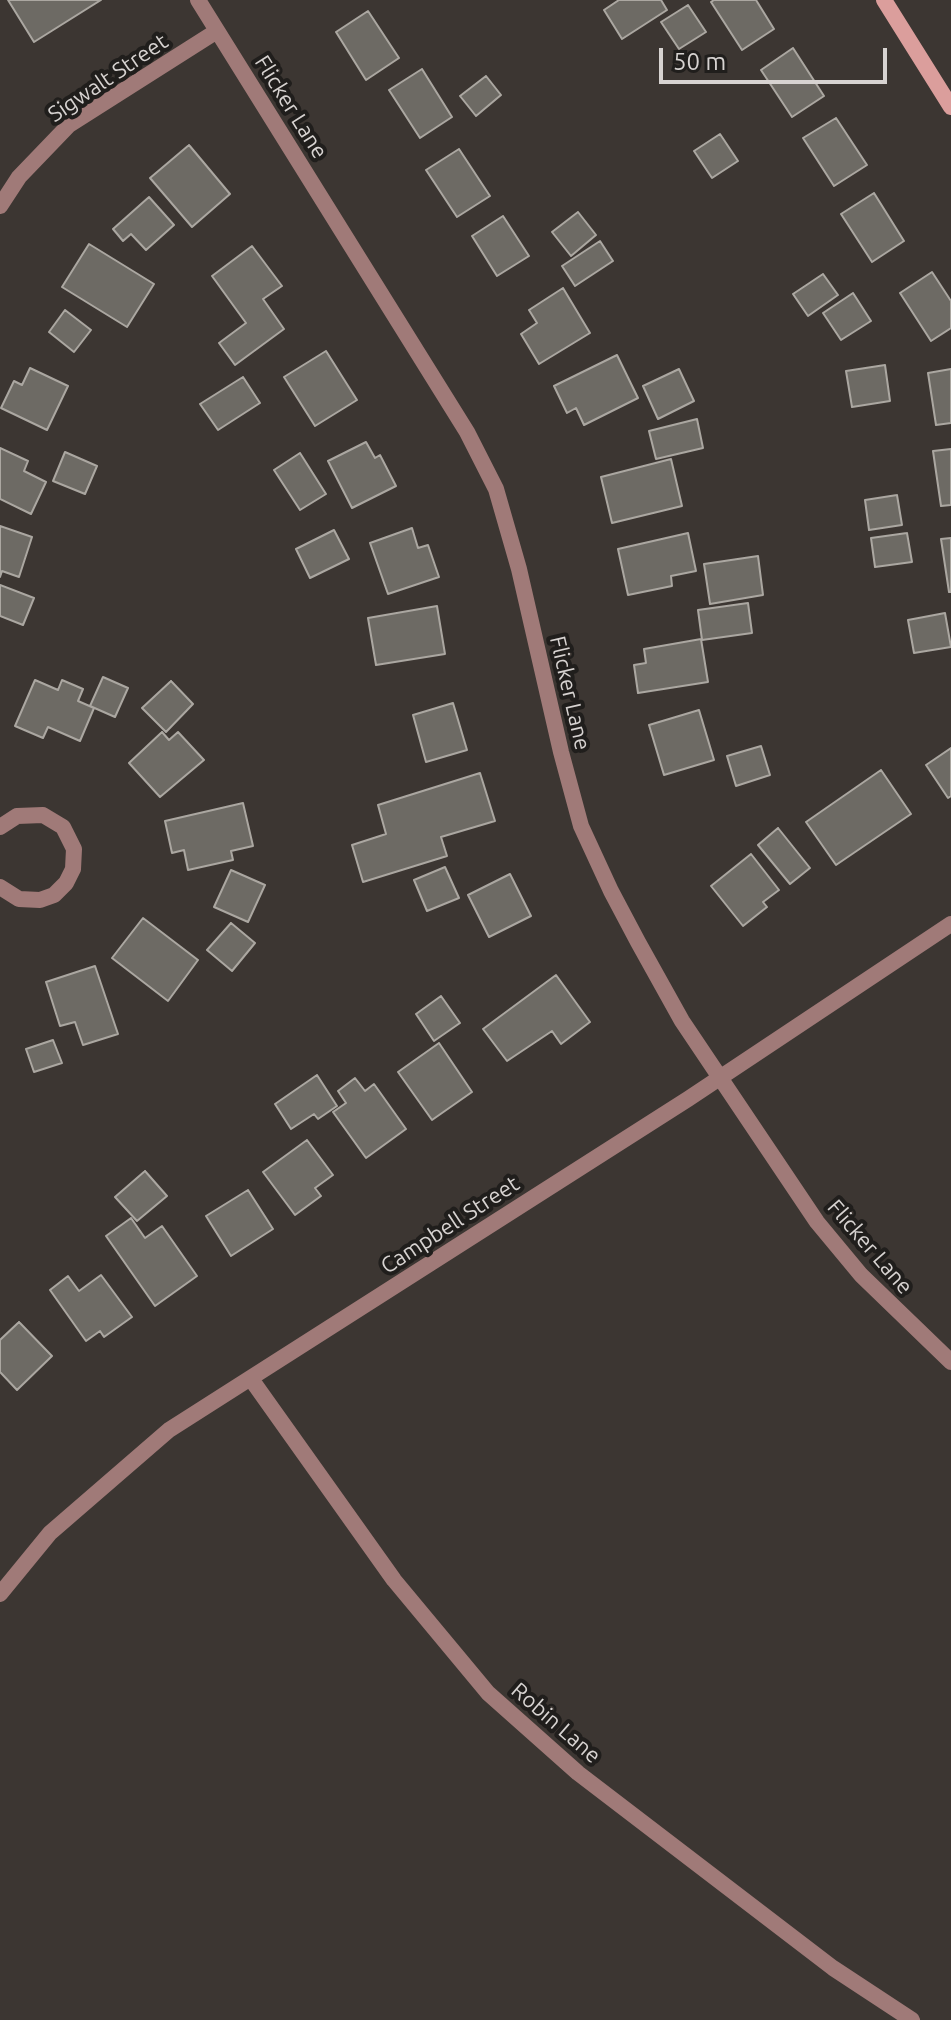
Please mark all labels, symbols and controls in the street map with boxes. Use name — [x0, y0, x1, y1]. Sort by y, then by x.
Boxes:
street label: Sigwalt Street — [43, 28, 173, 128]
scale bar — [663, 32, 891, 82]
text: 50 m — [673, 48, 726, 75]
street label: Flicker Lane — [249, 51, 333, 163]
street label: Flicker Lane — [544, 633, 596, 753]
street label: Campbell Street — [376, 1170, 524, 1280]
street label: Flicker Lane — [822, 1194, 918, 1300]
street label: Robin Lane — [506, 1677, 606, 1769]

